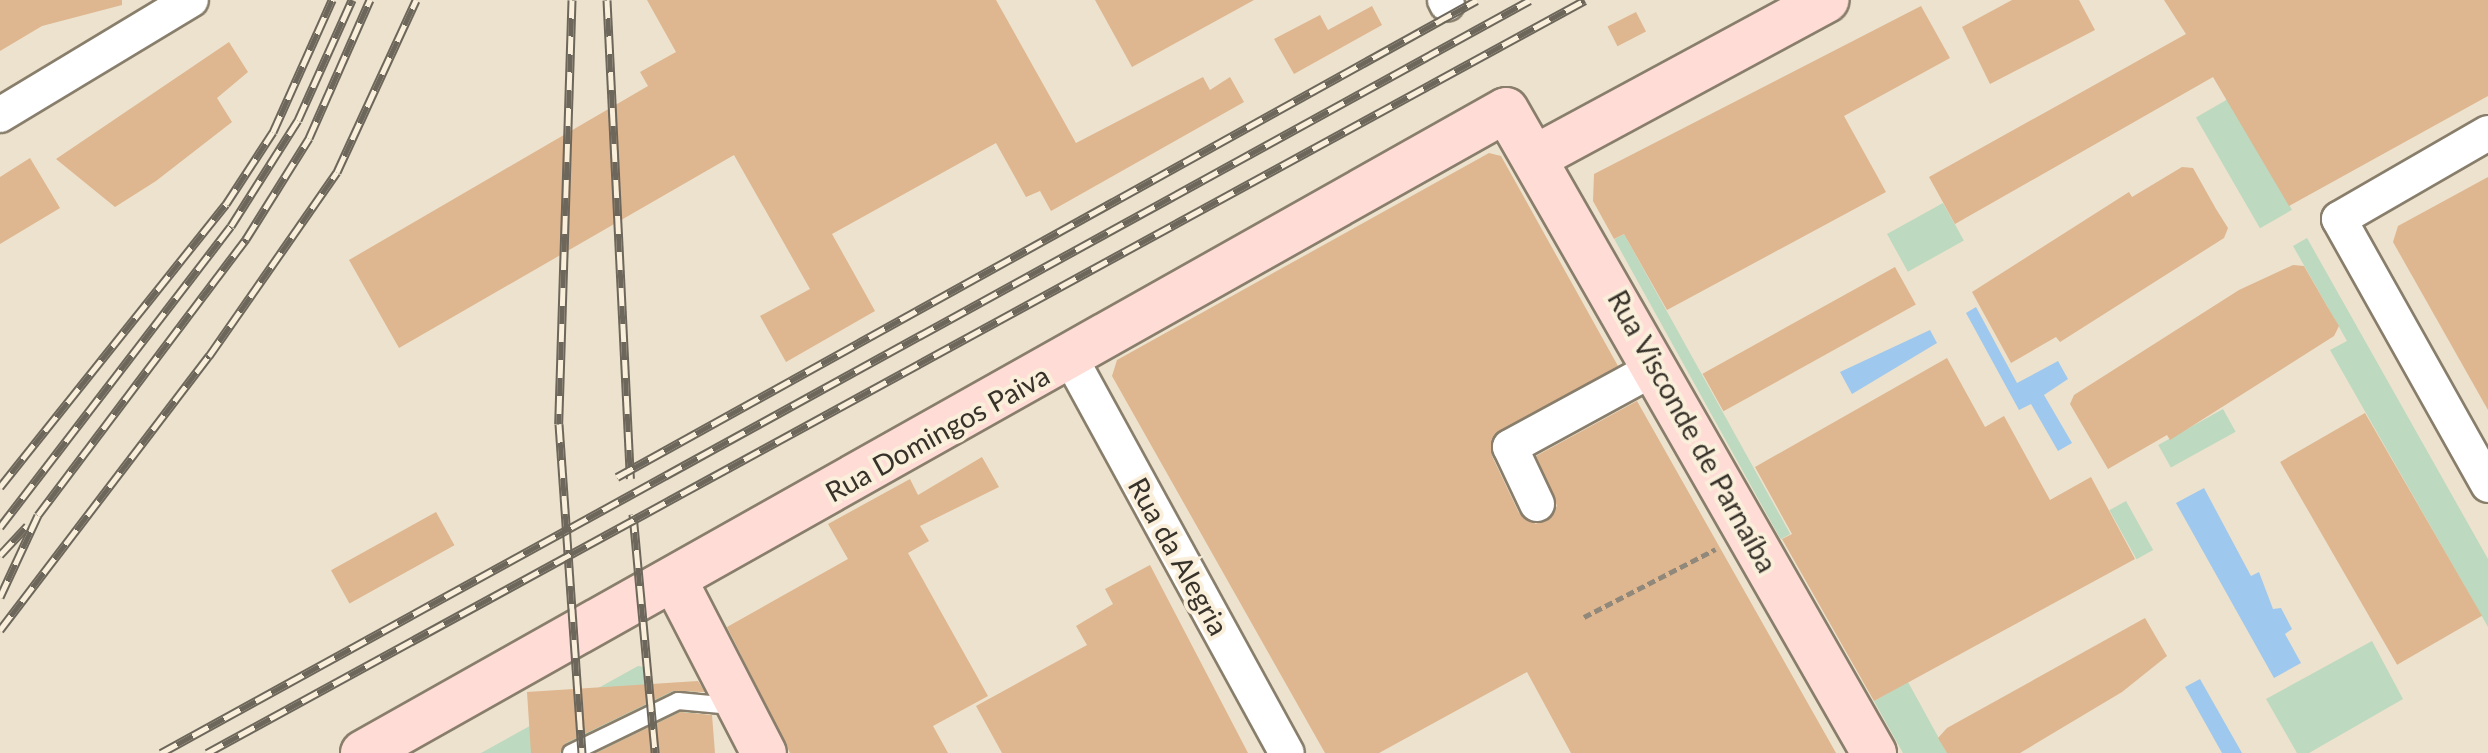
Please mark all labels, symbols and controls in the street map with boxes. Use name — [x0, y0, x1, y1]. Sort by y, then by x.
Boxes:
street label: Rua Visconde de Parnaíba — [1601, 284, 1785, 578]
street label: Rua Domingos Paiva — [819, 358, 1055, 508]
street label: Rua da Alegria — [1122, 471, 1236, 641]

